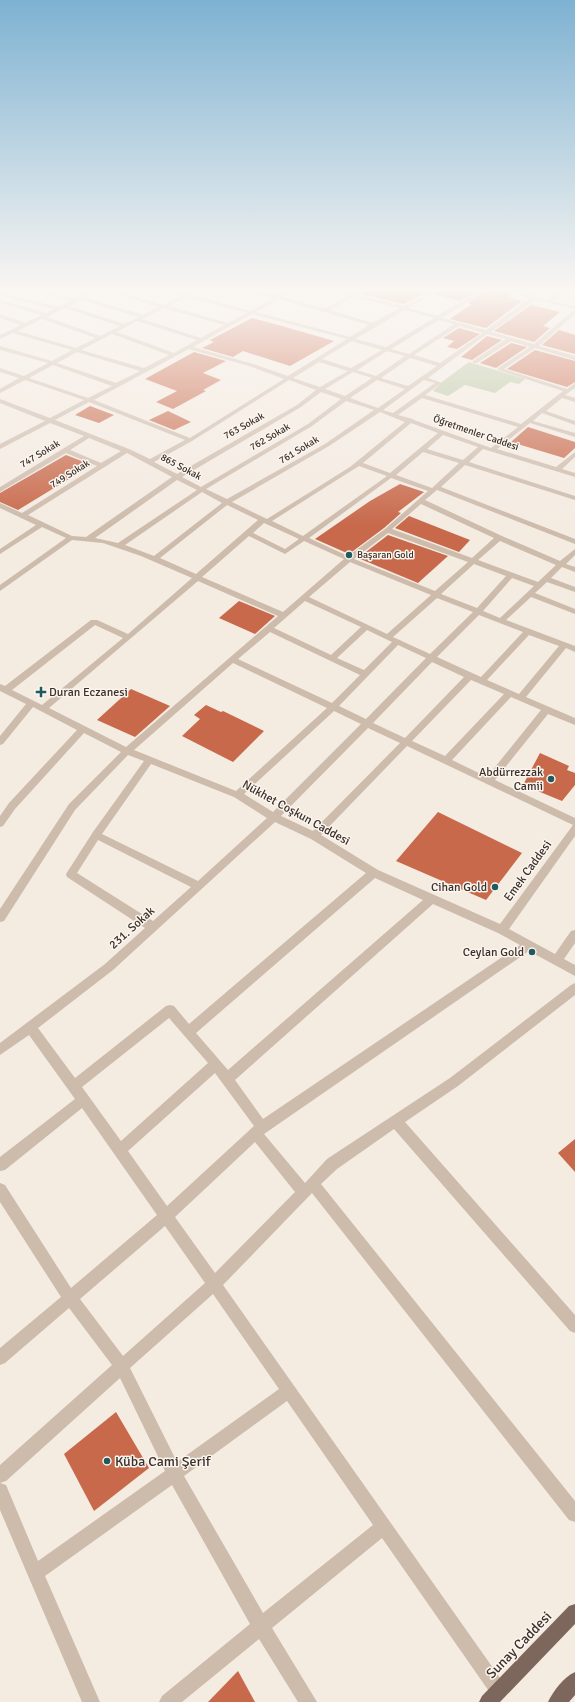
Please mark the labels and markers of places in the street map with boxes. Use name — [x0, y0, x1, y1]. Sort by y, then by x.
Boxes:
place label: Başaran Gold — [357, 549, 414, 561]
marker: Başaran Gold — [344, 550, 354, 560]
place label: Duran Eczanesi — [49, 685, 128, 700]
marker: Duran Eczanesi — [36, 687, 46, 697]
place label: Abdürrezzak Camii — [479, 765, 543, 794]
marker: Abdürrezzak Camii — [546, 774, 556, 784]
place label: Cihan Gold — [431, 880, 487, 895]
marker: Cihan Gold — [490, 882, 500, 892]
place label: Ceylan Gold — [463, 945, 524, 960]
marker: Ceylan Gold — [527, 947, 537, 957]
place label: Küba Cami Şerif — [115, 1453, 212, 1470]
marker: Küba Cami Şerif — [102, 1456, 112, 1466]

